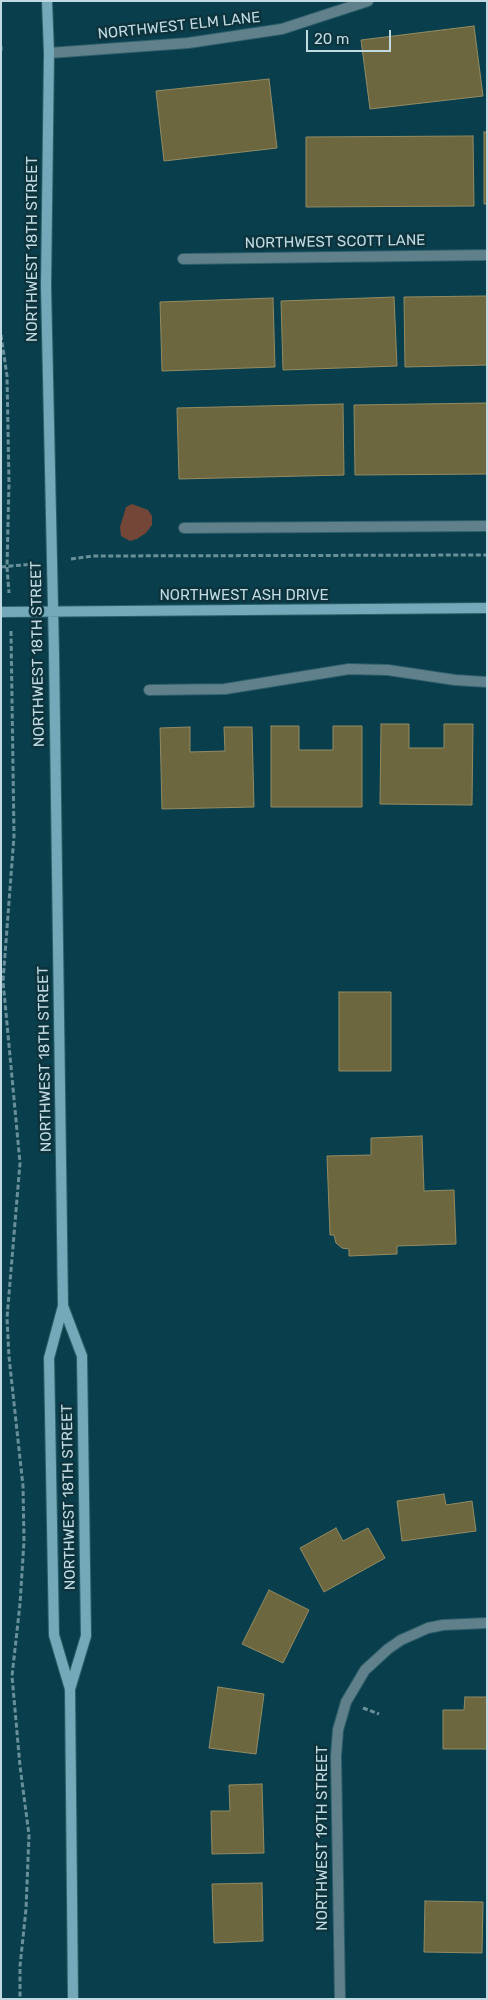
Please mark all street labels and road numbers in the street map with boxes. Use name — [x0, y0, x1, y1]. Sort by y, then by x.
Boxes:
street label: NORTHWEST ELM LANE — [97, 9, 261, 43]
street label: NORTHWEST 18TH STREET — [24, 156, 42, 342]
street label: NORTHWEST SCOTT LANE — [245, 231, 425, 253]
street label: NORTHWEST 18TH STREET — [27, 561, 49, 747]
street label: NORTHWEST ASH DRIVE — [159, 587, 329, 605]
street label: NORTHWEST 18TH STREET — [34, 966, 56, 1152]
street label: NORTHWEST 18TH STREET — [58, 1404, 80, 1590]
street label: NORTHWEST 19TH STREET — [314, 1745, 332, 1931]

